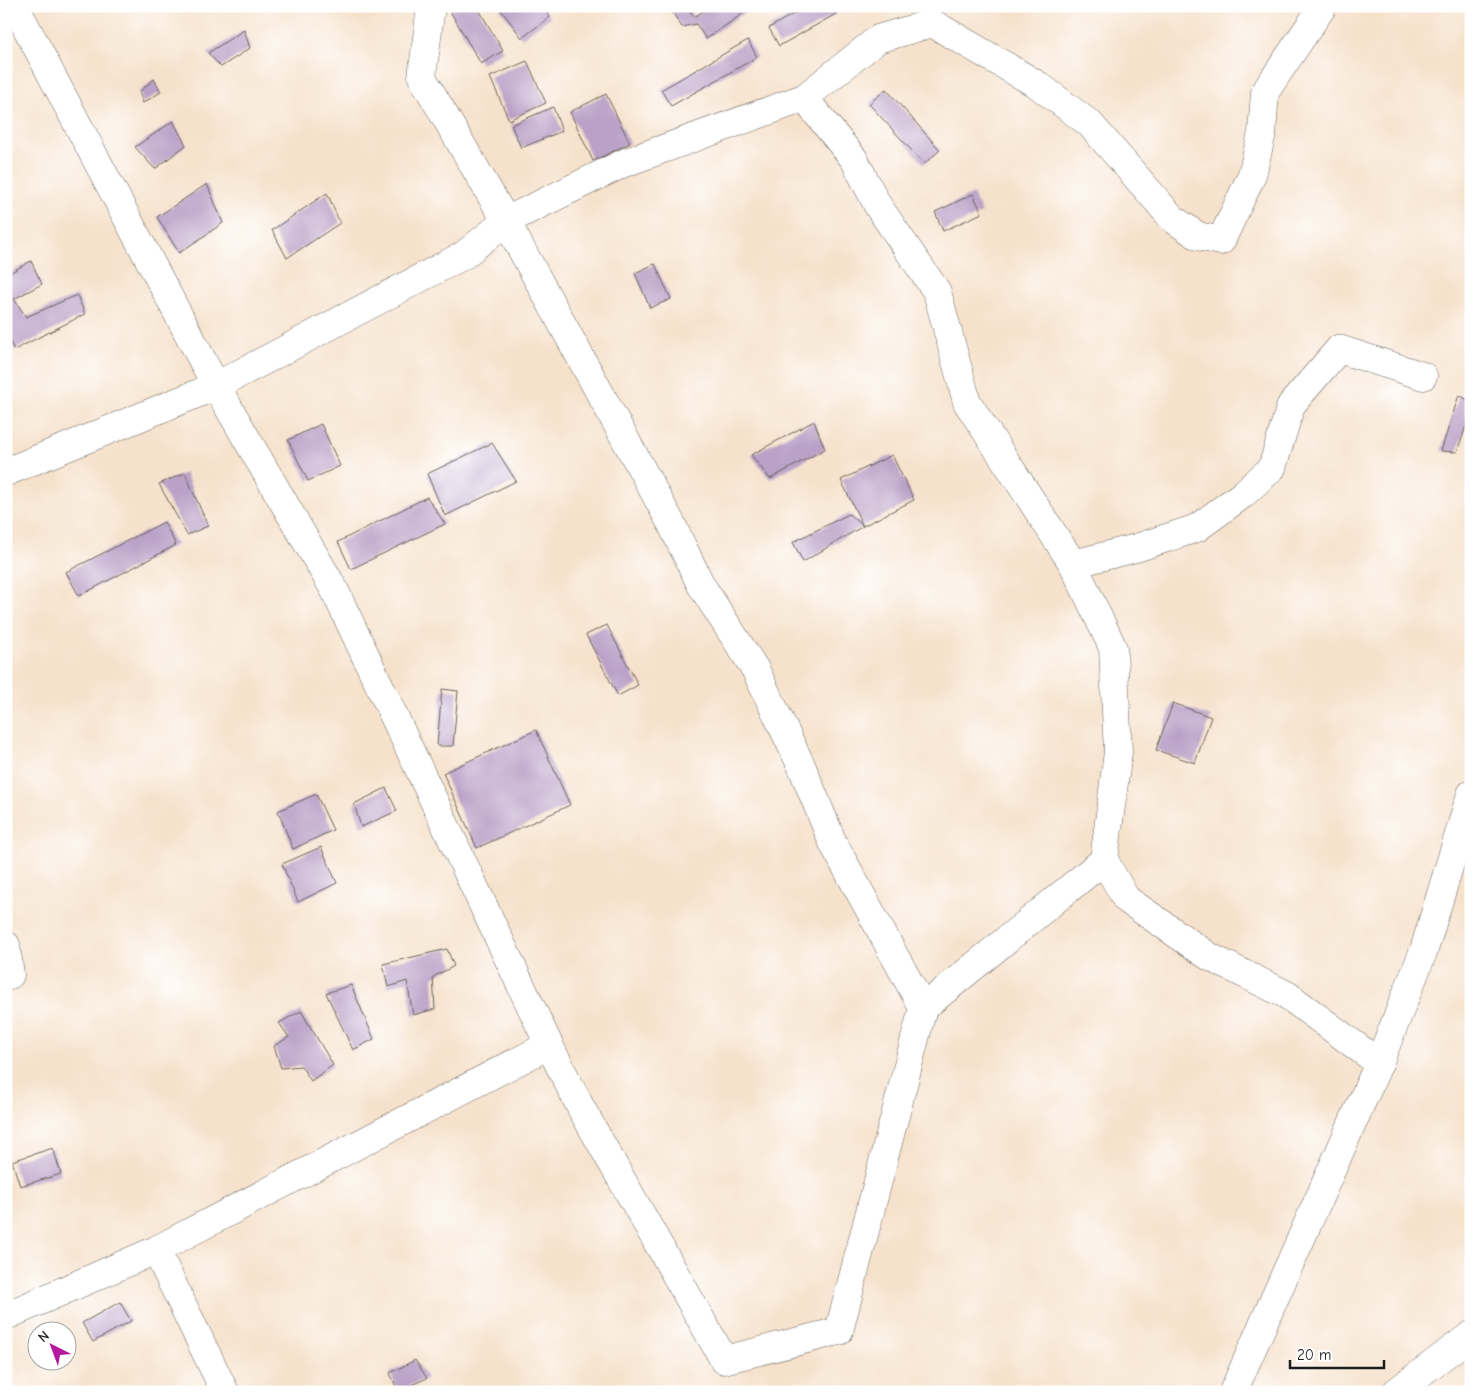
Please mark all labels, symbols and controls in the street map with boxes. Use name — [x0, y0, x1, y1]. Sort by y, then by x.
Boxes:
north arrow — [28, 1320, 78, 1370]
text: N — [35, 1327, 53, 1346]
scale bar — [1290, 1338, 1383, 1370]
text: 20 m — [1297, 1346, 1331, 1364]

